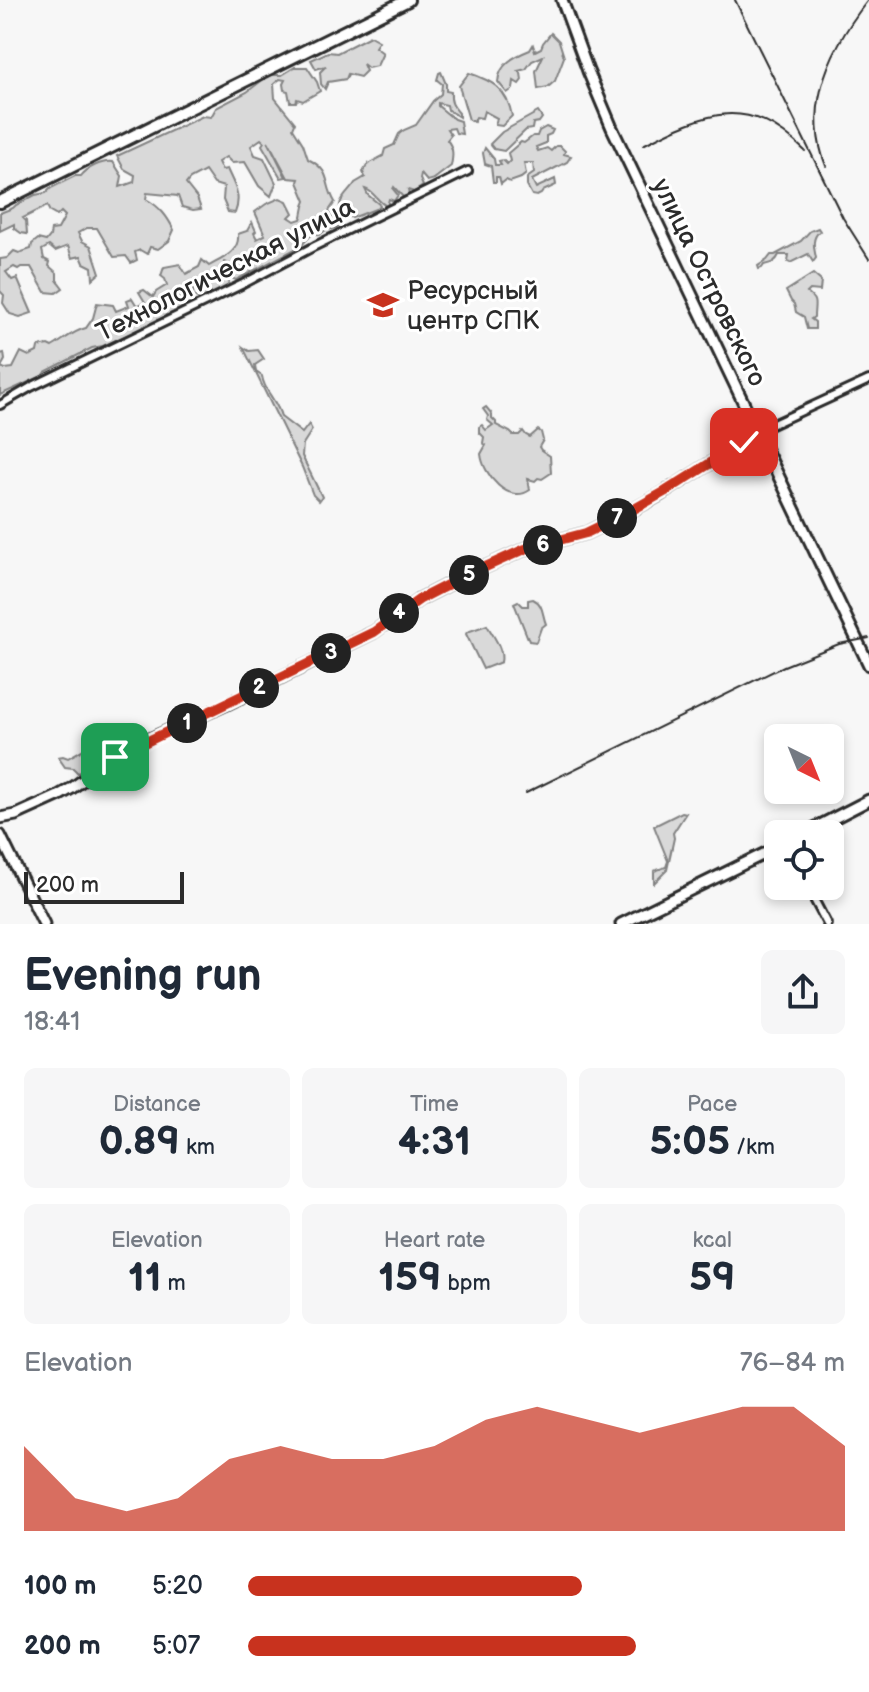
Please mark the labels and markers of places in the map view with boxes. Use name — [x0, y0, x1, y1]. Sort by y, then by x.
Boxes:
place label: Ресурсный центр СПК — [407, 276, 539, 337]
school or university icon: Ресурсный центр СПК — [366, 288, 400, 322]
pin — [710, 408, 778, 476]
pin: 7 — [597, 498, 637, 538]
pin: 6 — [523, 525, 563, 565]
pin: 5 — [449, 555, 489, 595]
pin: 4 — [379, 593, 419, 633]
pin: 3 — [311, 633, 351, 673]
pin: 2 — [239, 668, 279, 708]
pin: 1 — [167, 703, 207, 743]
pin — [81, 723, 149, 791]

